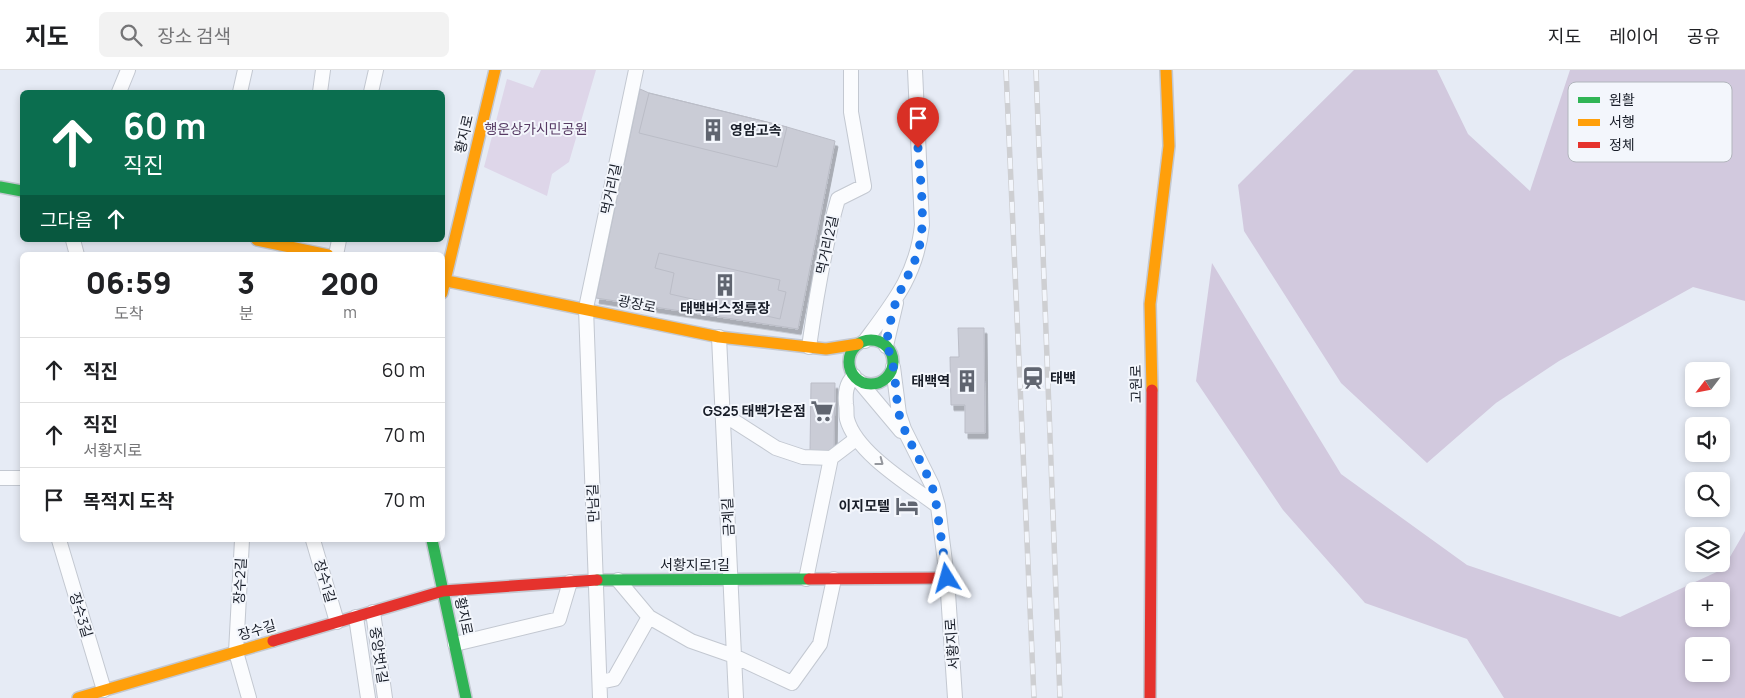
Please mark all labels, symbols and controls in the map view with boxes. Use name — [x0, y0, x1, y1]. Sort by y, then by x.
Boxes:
search box — [99, 12, 449, 57]
text: 지도 — [25, 19, 69, 52]
icon: search — [117, 21, 145, 49]
text: 장소 검색 — [157, 23, 231, 49]
text: 지도 — [1548, 24, 1581, 48]
text: 레이어 — [1609, 24, 1659, 48]
text: 공유 — [1687, 24, 1720, 48]
legend — [1568, 82, 1732, 162]
text: 원활 — [1609, 90, 1635, 109]
pin — [897, 97, 939, 148]
text: 60 m — [123, 102, 206, 150]
icon: arrive — [904, 104, 932, 132]
icon: ahead — [40, 110, 105, 175]
text: 서행 — [1609, 112, 1635, 131]
street label: 황지로 — [450, 113, 477, 155]
building icon: 영암고속 — [700, 117, 726, 143]
park label: 행운상가시민공원 — [484, 119, 588, 138]
place label: 영암고속 — [730, 120, 782, 139]
text: 정체 — [1609, 135, 1635, 154]
text: 직진 — [123, 150, 163, 180]
street label: 먹거리길 — [596, 162, 625, 216]
icon: ahead — [102, 205, 130, 233]
text: 그다음 — [40, 207, 92, 233]
street label: 먹거리2길 — [811, 214, 842, 276]
text: 06:59 — [86, 262, 172, 303]
text: 3 — [237, 262, 255, 303]
text: 200 — [321, 263, 379, 304]
building icon: 태백버스정류장 — [712, 272, 738, 298]
street label: 광장로 — [616, 290, 658, 317]
place label: 태백버스정류장 — [680, 298, 770, 317]
text: m — [343, 301, 357, 323]
text: 도착 — [114, 302, 143, 324]
text: 분 — [239, 302, 254, 324]
icon: ahead — [40, 356, 68, 384]
text: 60 m — [382, 357, 425, 383]
text: 직진 — [83, 358, 118, 384]
north arrow — [1685, 362, 1730, 408]
map controls — [1685, 362, 1730, 682]
street label: 고원로 — [1126, 364, 1145, 403]
station icon: 태백 — [1020, 365, 1046, 391]
building icon: 태백역 — [954, 368, 980, 394]
place label: 태백 — [1050, 368, 1076, 387]
place label: 태백역 — [911, 371, 950, 390]
supermarket icon: GS25 태백가온점 — [809, 398, 835, 424]
place label: GS25 태백가온점 — [703, 401, 806, 420]
text: 직진 — [83, 411, 118, 437]
button: sound — [1685, 417, 1730, 462]
icon: ahead — [40, 421, 68, 449]
text: 70 m — [384, 422, 425, 448]
text: 서황지로 — [83, 439, 142, 461]
one-way arrow — [874, 457, 883, 465]
button: search — [1685, 472, 1730, 517]
street label: 만남길 — [582, 483, 603, 523]
icon: arrive — [40, 486, 68, 514]
text: 70 m — [384, 487, 425, 513]
text: 목적지 도착 — [83, 488, 174, 514]
hotel icon: 이지모텔 — [894, 493, 920, 519]
place label: 이지모텔 — [838, 496, 890, 515]
street label: 금계길 — [717, 497, 738, 537]
button: layers — [1685, 527, 1730, 572]
position arrow — [920, 551, 972, 603]
street label: 서황지로1길 — [660, 555, 730, 574]
street label: 장수2길 — [229, 557, 250, 605]
street label: 장수1길 — [310, 557, 341, 605]
button: + — [1685, 582, 1730, 627]
street label: 장수3길 — [66, 590, 97, 640]
street label: 황지로 — [451, 595, 478, 637]
street label: 장수길 — [236, 615, 278, 644]
street label: 서황지로 — [940, 618, 963, 670]
street label: 중앙벗1길 — [366, 625, 393, 684]
button: − — [1685, 637, 1730, 682]

